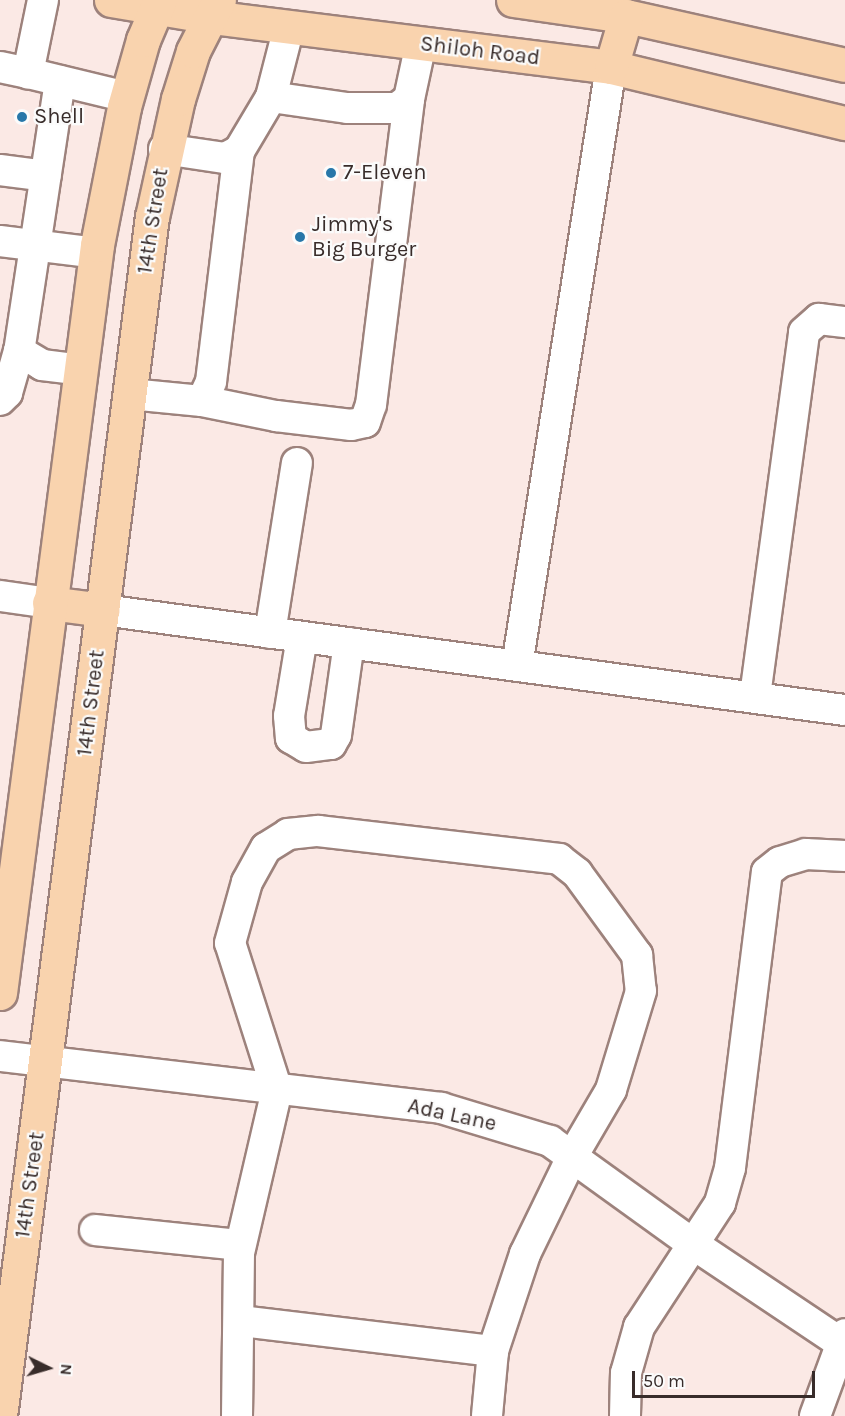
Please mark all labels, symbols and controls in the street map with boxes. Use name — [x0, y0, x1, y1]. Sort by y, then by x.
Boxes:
street label: Shiloh Road — [419, 31, 541, 71]
place label: Shell — [34, 104, 84, 130]
marker: Shell — [15, 110, 29, 124]
place label: 7-Eleven — [343, 160, 426, 186]
street label: 14th Street — [132, 166, 174, 276]
marker: 7-Eleven — [324, 166, 338, 180]
place label: Jimmy's Big Burger — [312, 211, 416, 262]
marker: Jimmy's Big Burger — [293, 230, 307, 244]
street label: 14th Street — [71, 648, 111, 758]
street label: Ada Lane — [405, 1093, 499, 1137]
street label: 14th Street — [10, 1130, 50, 1240]
north arrow — [18, 1338, 78, 1398]
scale bar — [635, 1359, 818, 1397]
text: N — [56, 1363, 76, 1376]
text: 50 m — [643, 1370, 685, 1392]

